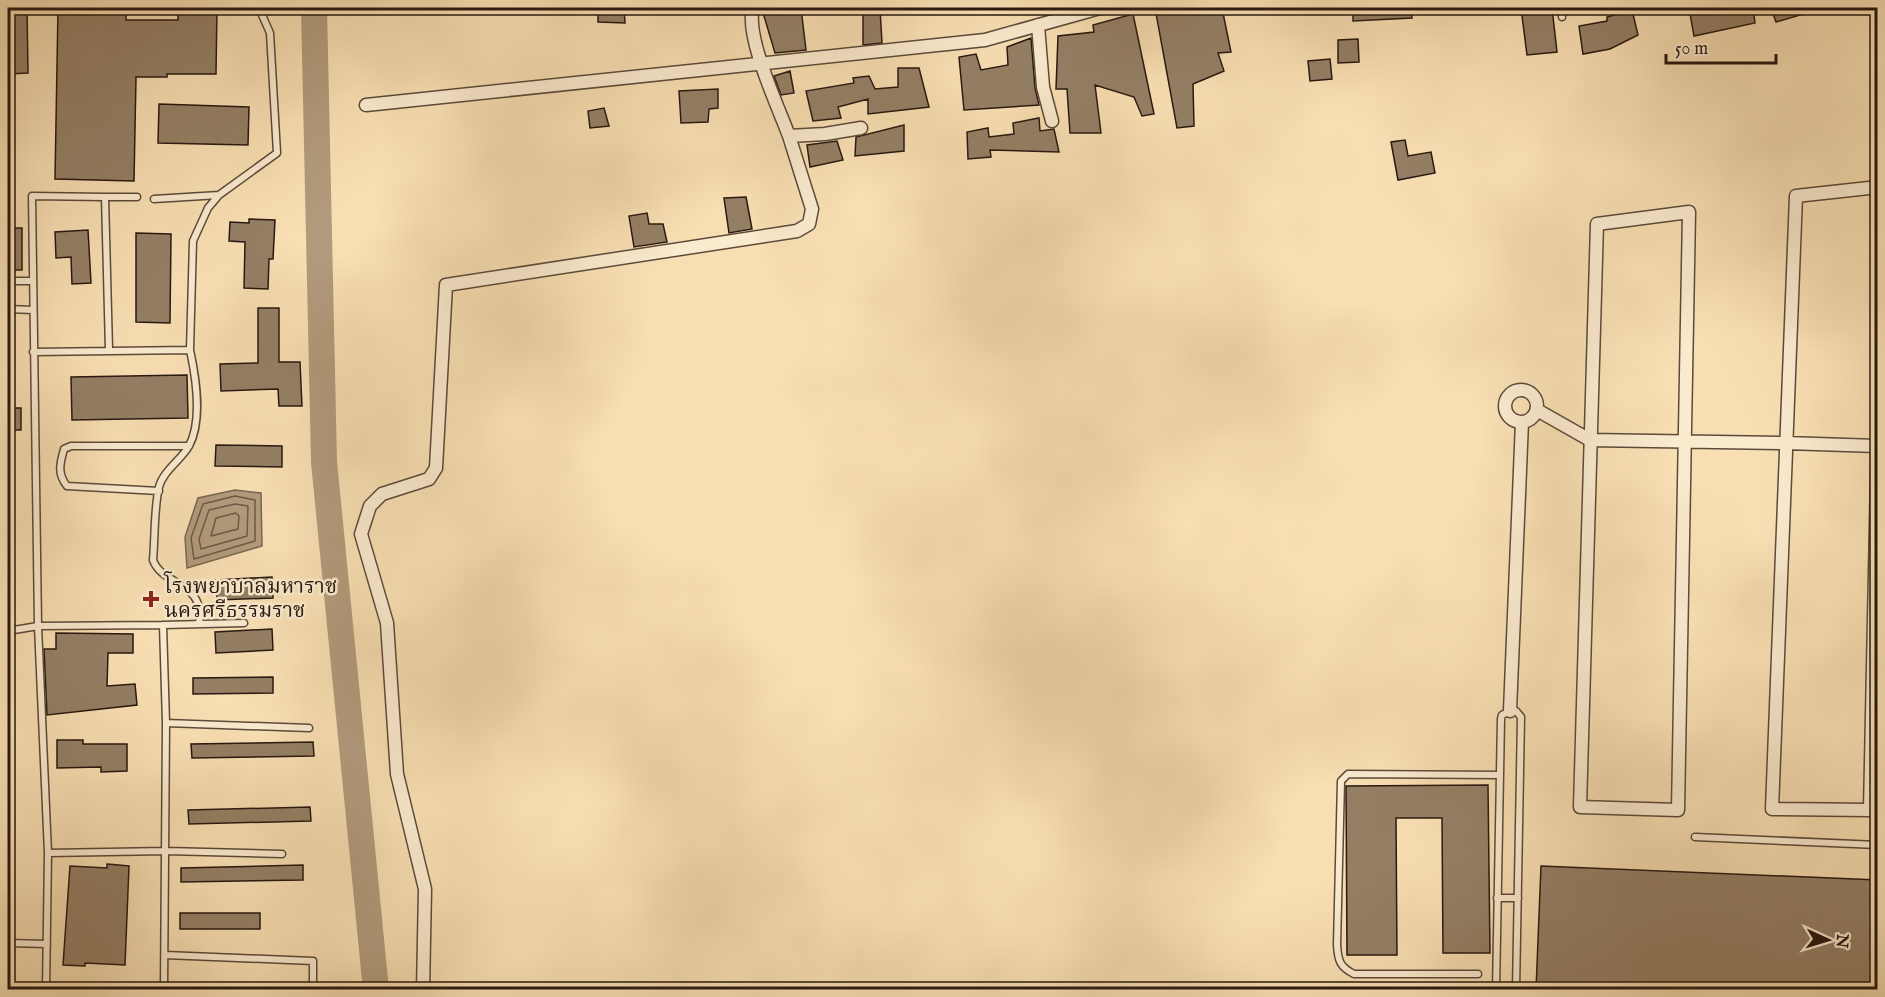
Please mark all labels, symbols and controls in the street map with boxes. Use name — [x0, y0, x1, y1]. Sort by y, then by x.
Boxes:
scale bar — [1666, 27, 1776, 65]
text: 50 m — [1675, 38, 1708, 61]
place label: โรงพยาบาลมหาราช นครศรีธรรมราช — [163, 571, 337, 625]
marker: โรงพยาบาลมหาราช นครศรีธรรมราช — [142, 590, 160, 608]
north arrow — [1798, 910, 1858, 970]
text: N — [1830, 932, 1851, 949]

